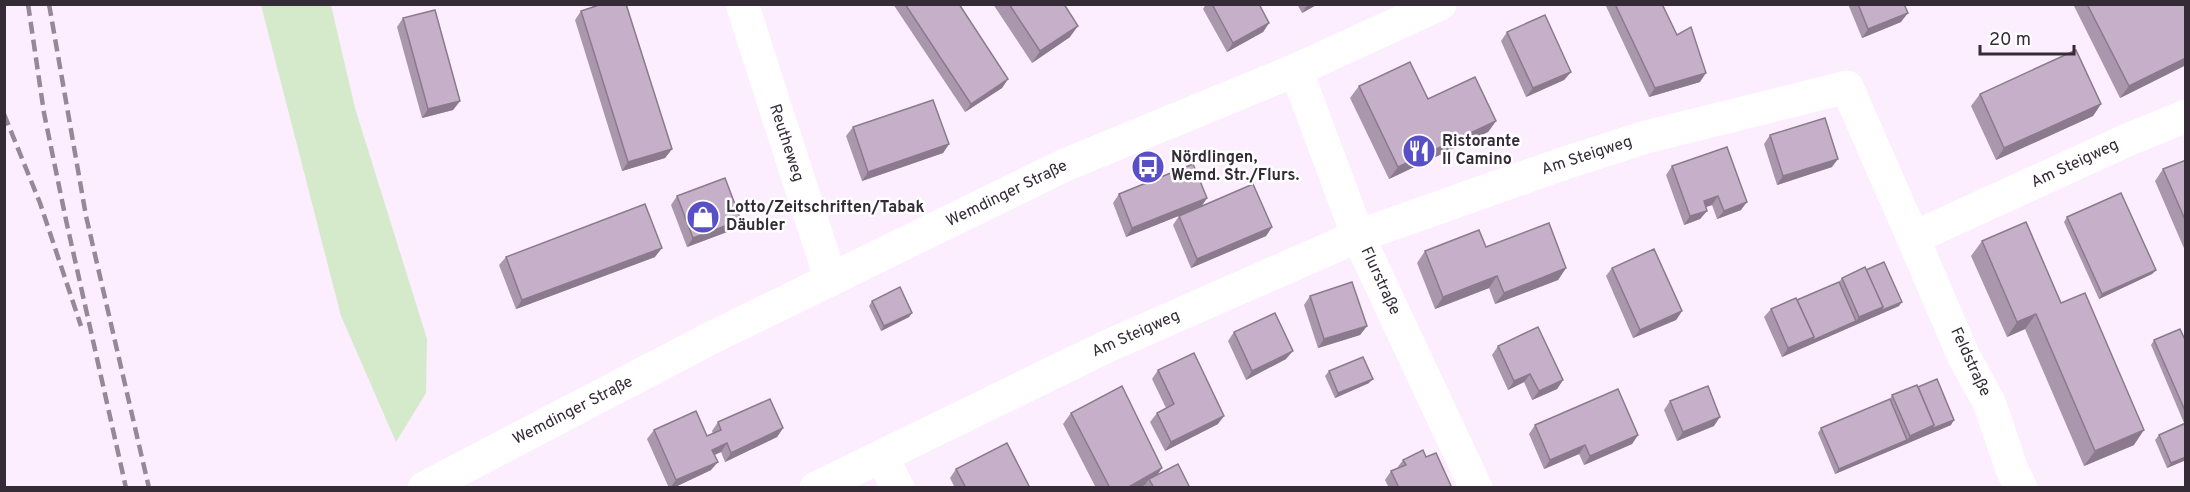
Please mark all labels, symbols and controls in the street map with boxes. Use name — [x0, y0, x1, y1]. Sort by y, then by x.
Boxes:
scale bar — [1980, 18, 2074, 56]
text: 20 m — [1989, 29, 2031, 52]
street label: Reutheweg — [764, 102, 808, 184]
place label: Ristorante Il Camino — [1442, 132, 1520, 170]
street label: Am Steigweg — [1539, 132, 1635, 180]
restaurant icon: Ristorante Il Camino — [1401, 133, 1437, 169]
street label: Am Steigweg — [2028, 135, 2122, 193]
place label: Nördlingen, Wemd. Str./Flurs. — [1171, 148, 1299, 186]
bus stop icon: Nördlingen, Wemd. Str./Flurs. — [1130, 149, 1166, 185]
street label: Wemdinger Straße — [943, 156, 1071, 232]
place label: Lotto/Zeitschriften/Tabak Däubler — [726, 198, 924, 236]
shop icon: Lotto/Zeitschriften/Tabak Däubler — [685, 199, 721, 235]
street label: Flurstraße — [1356, 244, 1404, 318]
street label: Am Steigweg — [1089, 306, 1183, 362]
street label: Feldstraße — [1945, 324, 1995, 400]
street label: Wemdinger Straße — [510, 372, 636, 450]

